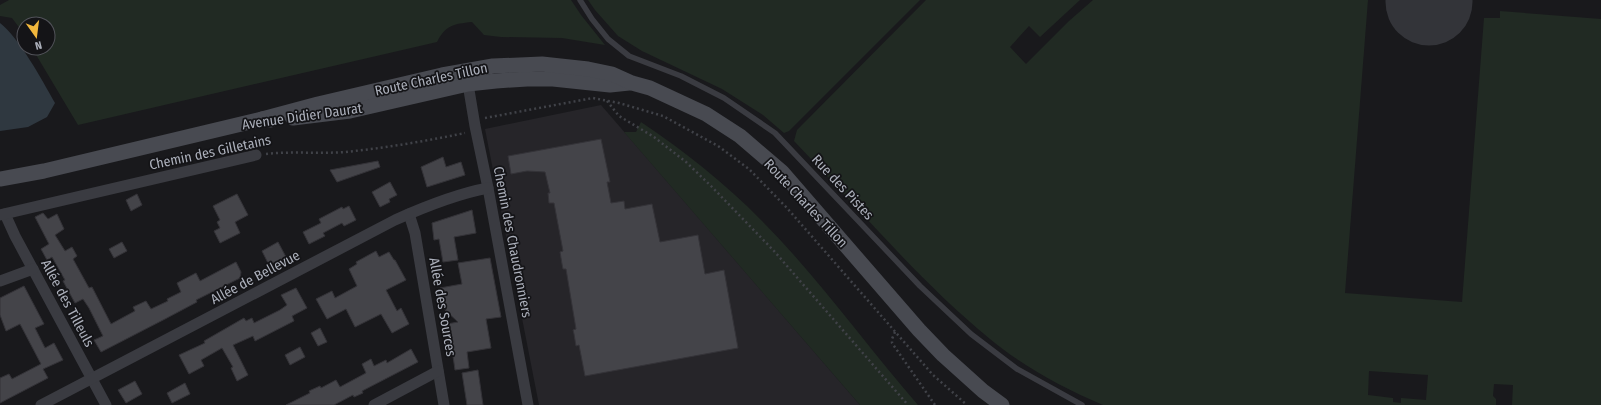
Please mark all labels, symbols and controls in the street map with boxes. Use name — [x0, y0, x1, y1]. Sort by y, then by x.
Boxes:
north arrow — [16, 16, 56, 56]
text: N — [34, 38, 43, 52]
street label: Route Charles Tillon — [373, 59, 489, 100]
street label: Avenue Didier Daurat — [241, 100, 364, 133]
street label: Chemin des Gilletains — [148, 131, 272, 174]
street label: Rue des Pistes — [808, 151, 877, 223]
street label: Route Charles Tillon — [760, 156, 851, 251]
street label: Chemin des Chaudronniers — [490, 165, 536, 319]
street label: Allée de Bellevue — [208, 247, 303, 308]
street label: Allée des Sources — [425, 256, 460, 358]
street label: Allée des Tilleuls — [37, 257, 98, 350]

